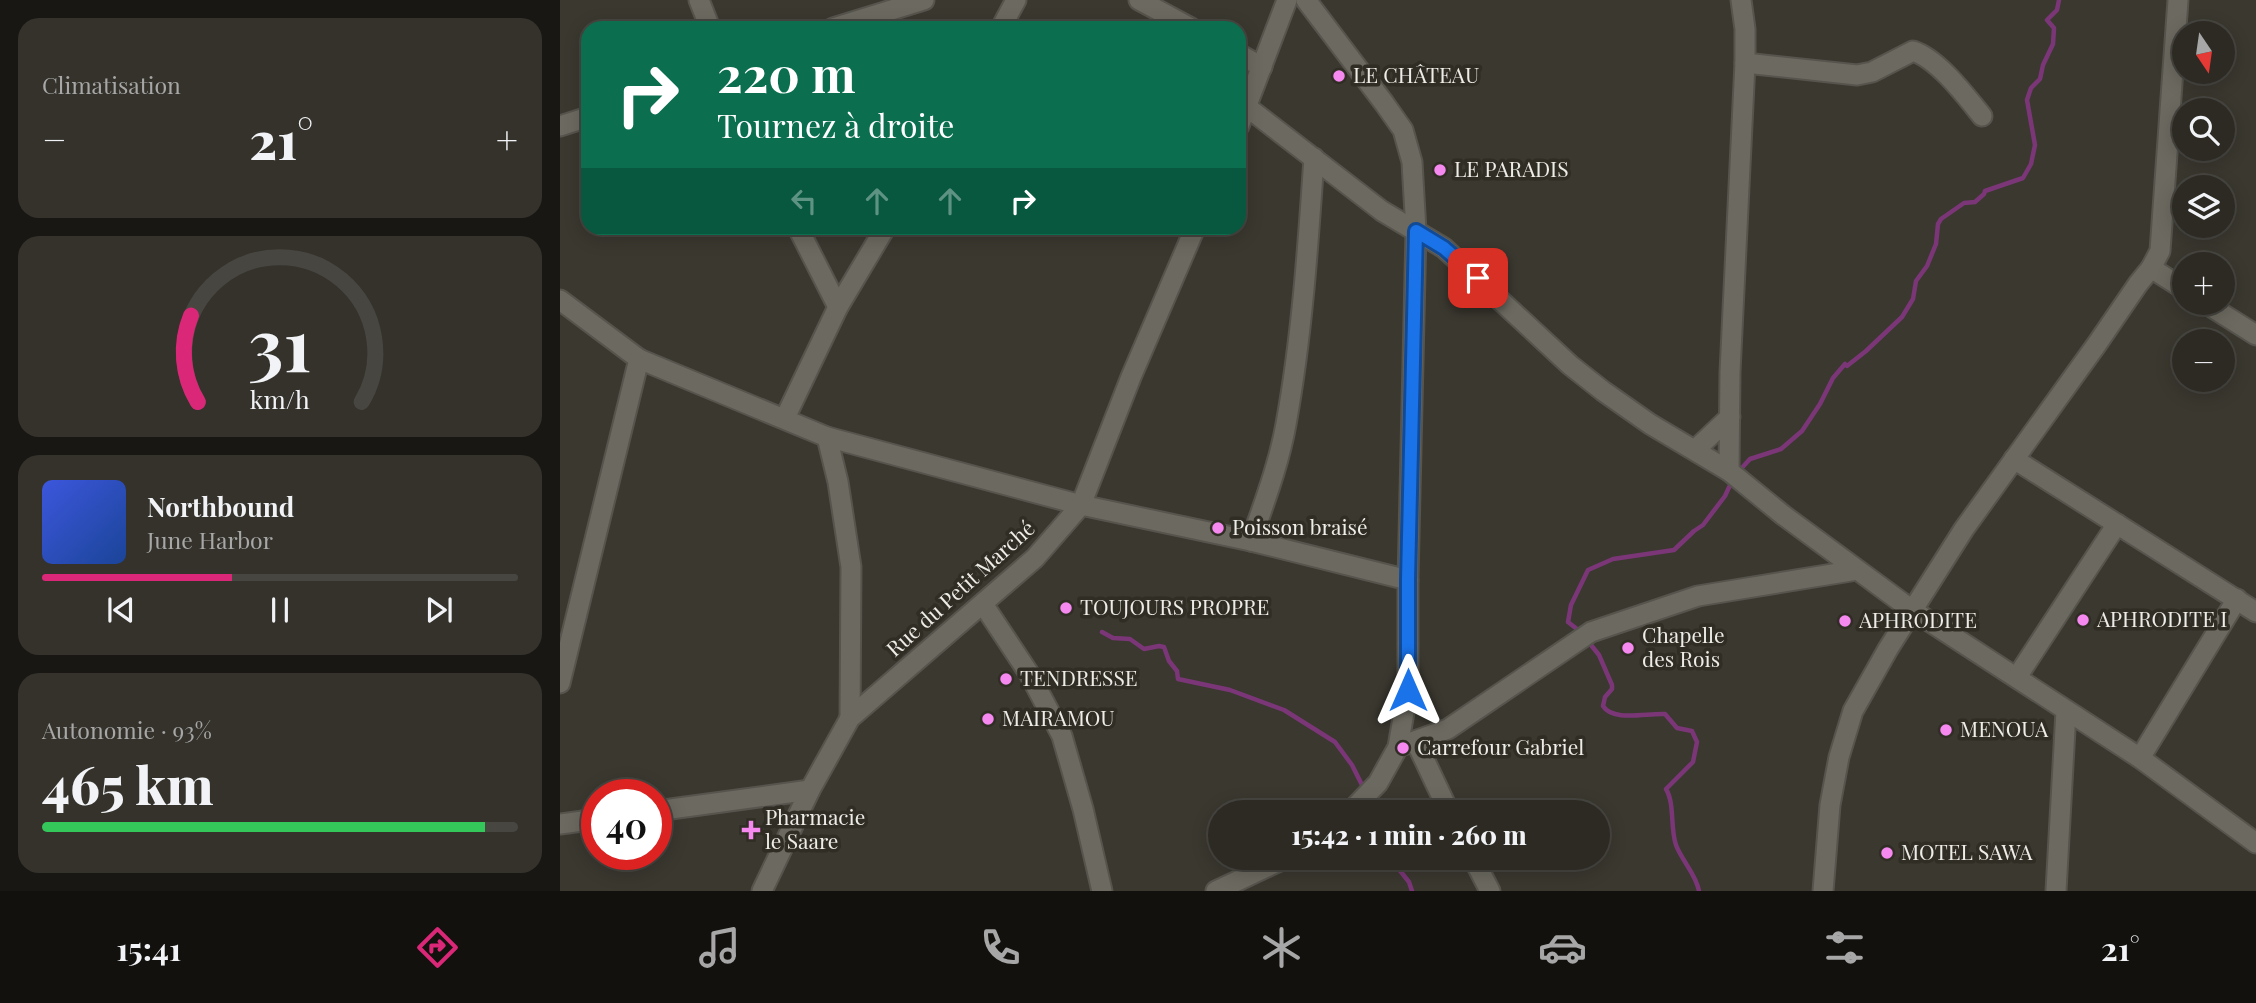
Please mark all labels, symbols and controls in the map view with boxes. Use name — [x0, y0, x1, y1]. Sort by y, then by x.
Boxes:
north arrow — [2172, 21, 2235, 84]
map controls — [2172, 21, 2235, 392]
text: 220 m — [717, 40, 856, 105]
icon: right — [602, 49, 693, 140]
place label: LE CHÂTEAU — [1353, 60, 1479, 88]
marker: LE CHÂTEAU — [1331, 68, 1347, 84]
text: Climatisation — [42, 69, 181, 100]
button: search — [2172, 98, 2235, 161]
text: Tournez à droite — [717, 103, 955, 146]
text: 21° — [249, 104, 313, 173]
text: − — [42, 113, 67, 164]
text: + — [496, 113, 518, 164]
place label: LE PARADIS — [1454, 154, 1568, 182]
marker: LE PARADIS — [1432, 162, 1448, 178]
button: layers — [2172, 175, 2235, 238]
icon: left — [785, 182, 823, 220]
icon: ahead — [858, 182, 896, 220]
icon: ahead — [931, 182, 969, 220]
icon: right — [1004, 182, 1042, 220]
pin — [1448, 248, 1508, 308]
button: + — [2172, 252, 2235, 315]
icon: arrive — [1459, 259, 1497, 297]
text: 31 — [248, 294, 312, 391]
button: − — [2172, 329, 2235, 392]
text: km/h — [250, 382, 310, 415]
text: Northbound — [147, 489, 294, 524]
place label: Poisson braisé — [1232, 512, 1368, 540]
street label: Rue du Petit Marché — [879, 513, 1040, 662]
marker: Poisson braisé — [1210, 520, 1226, 536]
text: June Harbor — [147, 524, 273, 555]
icon: previous — [102, 591, 140, 629]
icon: pause — [261, 591, 299, 629]
icon: next — [420, 591, 458, 629]
place label: TOUJOURS PROPRE — [1080, 592, 1269, 620]
marker: TOUJOURS PROPRE — [1058, 600, 1074, 616]
place label: APHRODITE I — [2096, 604, 2227, 632]
place label: APHRODITE — [1858, 605, 1977, 633]
marker: APHRODITE I — [2075, 612, 2091, 628]
marker: APHRODITE — [1837, 613, 1853, 629]
place label: Chapelle des Rois — [1642, 620, 1725, 672]
marker: Chapelle des Rois — [1620, 640, 1636, 656]
position arrow — [1371, 653, 1445, 727]
place label: TENDRESSE — [1020, 663, 1138, 691]
marker: TENDRESSE — [998, 671, 1014, 687]
place label: MAIRAMOU — [1002, 703, 1115, 731]
marker: MAIRAMOU — [980, 711, 996, 727]
text: Autonomie · 93% — [42, 714, 212, 745]
place label: MENOUA — [1960, 714, 2049, 742]
marker: MENOUA — [1938, 722, 1954, 738]
place label: Carrefour Gabriel — [1417, 732, 1584, 760]
marker: Carrefour Gabriel — [1395, 740, 1411, 756]
text: 465 km — [42, 749, 214, 818]
speed limit sign: 40 — [581, 779, 672, 870]
place label: Pharmacie le Saare — [765, 802, 865, 854]
text: 15:42 · 1 min · 260 m — [1291, 817, 1527, 852]
marker: Pharmacie le Saare — [743, 822, 759, 838]
place label: MOTEL SAWA — [1901, 837, 2033, 865]
marker: MOTEL SAWA — [1879, 845, 1895, 861]
icon: directions — [413, 923, 462, 972]
icon: music — [695, 923, 744, 972]
icon: phone — [976, 923, 1025, 972]
icon: climate — [1257, 923, 1306, 972]
icon: car — [1538, 923, 1587, 972]
icon: filters — [1820, 923, 1869, 972]
text: 15:41 — [116, 926, 181, 969]
text: 21° — [2101, 926, 2140, 969]

